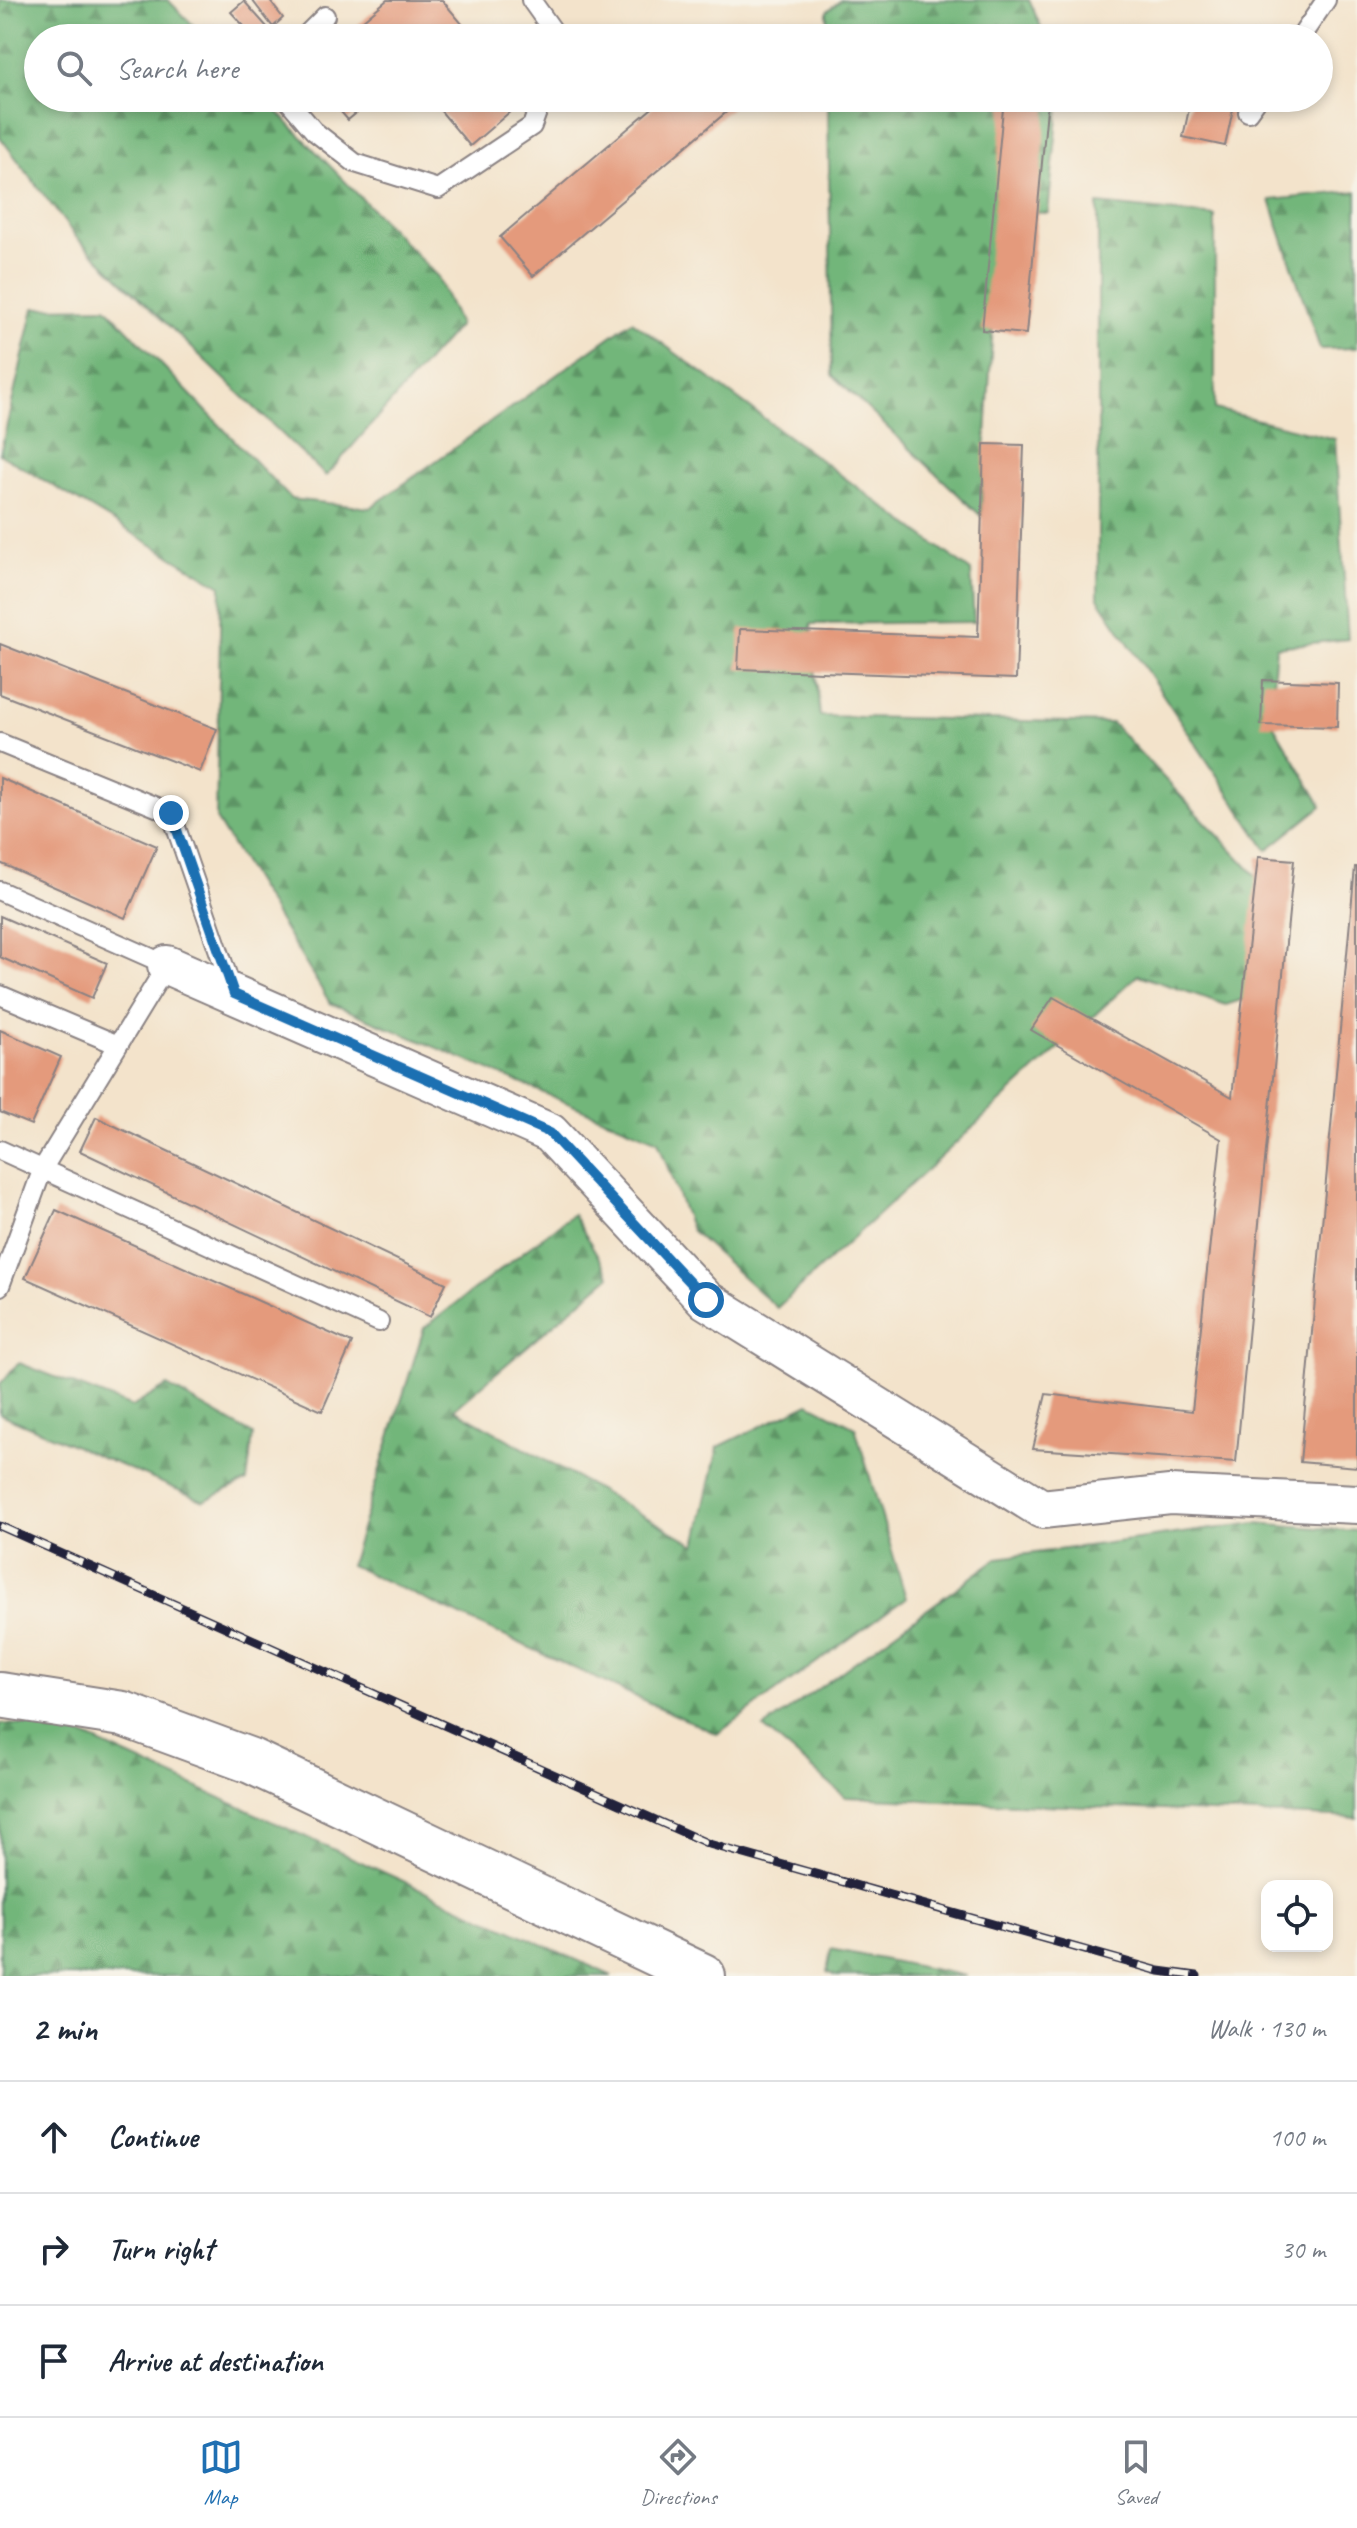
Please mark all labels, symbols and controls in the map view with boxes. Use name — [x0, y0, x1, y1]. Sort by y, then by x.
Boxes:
search box — [24, 24, 1333, 112]
icon: search — [52, 46, 96, 90]
text: Search here — [116, 49, 238, 87]
route end — [153, 795, 189, 831]
route start — [688, 1282, 724, 1318]
map controls — [1261, 1880, 1333, 1952]
button: locate — [1261, 1880, 1333, 1952]
text: 2 min — [32, 2007, 97, 2050]
text: Walk · 130 m — [1208, 2012, 1325, 2045]
icon: ahead — [32, 2115, 76, 2159]
text: Continue — [108, 2118, 198, 2156]
text: 100 m — [1269, 2121, 1325, 2154]
icon: right — [32, 2227, 76, 2271]
text: Turn right — [108, 2230, 213, 2268]
text: 30 m — [1281, 2233, 1325, 2266]
icon: arrive — [32, 2339, 76, 2383]
text: Arrive at destination — [108, 2342, 323, 2380]
tab: Map — [199, 2435, 243, 2511]
tab: Directions — [640, 2435, 717, 2511]
tab: Saved — [1114, 2435, 1158, 2511]

